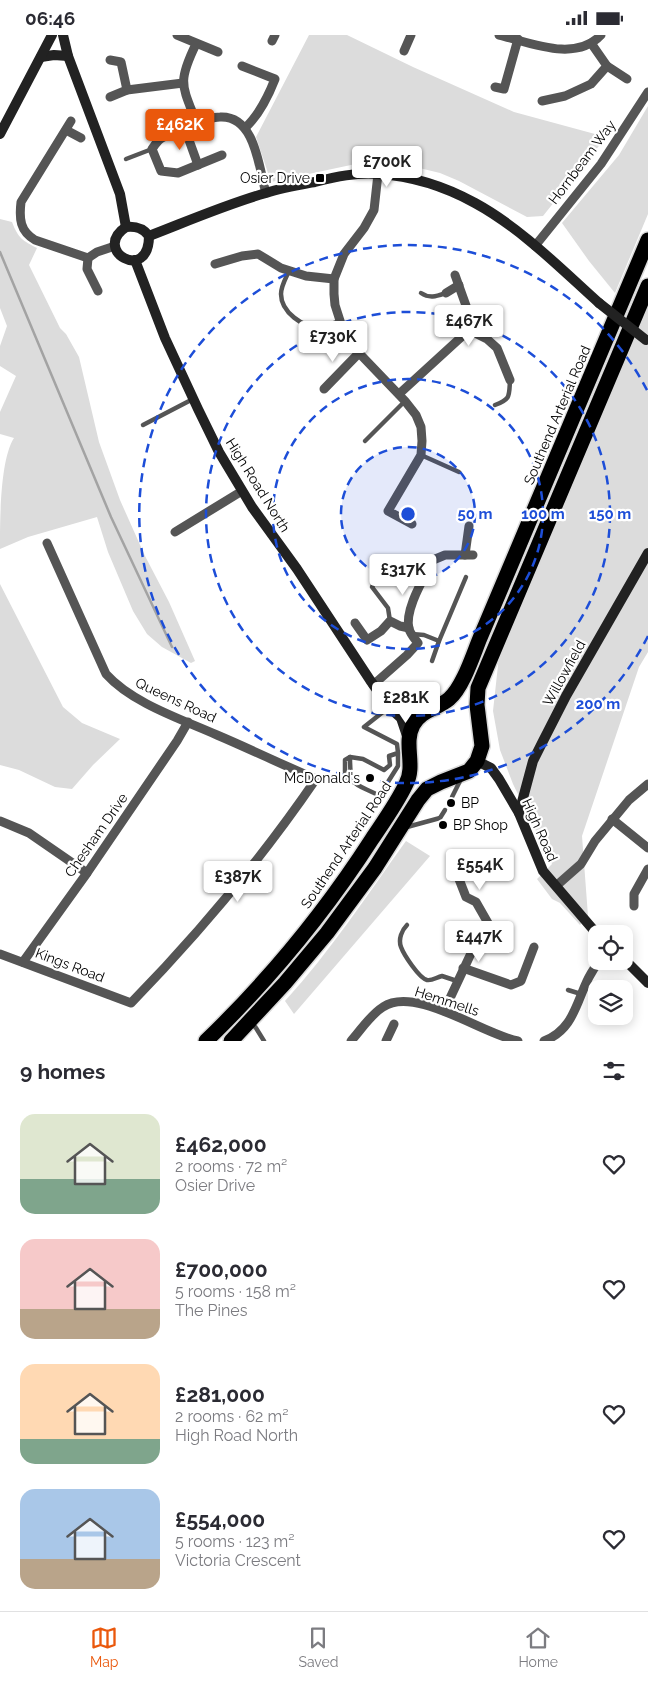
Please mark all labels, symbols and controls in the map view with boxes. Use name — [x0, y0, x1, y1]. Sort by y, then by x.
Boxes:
text: 06:46 — [25, 7, 75, 29]
pin: £462K — [145, 109, 215, 151]
text: £462K — [156, 115, 204, 134]
street label: Hornbeam Way — [545, 117, 619, 207]
pin: £700K — [352, 145, 422, 188]
text: £700K — [363, 152, 411, 171]
place label: Osier Drive — [240, 170, 310, 186]
marker: Osier Drive — [314, 172, 326, 184]
pin: £467K — [434, 305, 504, 347]
text: £467K — [445, 311, 493, 330]
pin: £730K — [298, 321, 368, 363]
text: £730K — [309, 327, 357, 346]
street label: Southend Arterial Road — [520, 343, 594, 487]
street label: High Road North — [223, 435, 293, 535]
centre of rings — [399, 505, 417, 523]
text: 50 m — [457, 505, 493, 523]
text: 100 m — [521, 505, 565, 523]
text: 150 m — [589, 505, 631, 523]
pin: £317K — [368, 553, 438, 596]
text: £317K — [380, 560, 426, 579]
street label: Willowfield — [539, 637, 589, 709]
street label: Queens Road — [133, 674, 219, 726]
pin: £281K — [371, 681, 441, 724]
text: £281K — [383, 688, 429, 707]
text: 200 m — [576, 695, 620, 713]
place label: McDonald's — [284, 770, 360, 786]
marker: McDonald's — [364, 772, 376, 784]
street label: Southend Arterial Road — [298, 779, 394, 911]
street label: Chesham Drive — [61, 790, 131, 880]
place label: BP — [461, 795, 479, 811]
street label: High Road — [519, 796, 561, 864]
marker: BP — [445, 797, 457, 809]
place label: BP Shop — [453, 817, 508, 833]
marker: BP Shop — [437, 819, 449, 831]
pin: £554K — [445, 849, 515, 891]
text: £554K — [457, 855, 503, 874]
pin: £387K — [203, 861, 273, 903]
text: £387K — [215, 867, 262, 886]
pin: £447K — [444, 921, 514, 963]
map controls — [588, 925, 633, 1025]
button: locate — [588, 925, 633, 970]
text: £447K — [456, 927, 502, 946]
street label: Kings Road — [33, 944, 107, 986]
button: layers — [588, 980, 633, 1025]
street label: Hemmells — [413, 983, 481, 1019]
icon: filters — [600, 1057, 628, 1085]
text: 9 homes — [20, 1059, 105, 1084]
text: £462,000 — [175, 1132, 267, 1157]
icon: home — [60, 1134, 120, 1194]
icon: heart — [600, 1150, 628, 1178]
text: 2 rooms · 72 m² — [175, 1157, 287, 1176]
text: Osier Drive — [175, 1176, 255, 1195]
text: £700,000 — [175, 1257, 268, 1282]
icon: home — [60, 1259, 120, 1319]
icon: heart — [600, 1275, 628, 1303]
text: 5 rooms · 158 m² — [175, 1282, 296, 1301]
text: The Pines — [175, 1301, 247, 1320]
text: £281,000 — [175, 1382, 265, 1407]
icon: home — [60, 1384, 120, 1444]
icon: heart — [600, 1400, 628, 1428]
text: 2 rooms · 62 m² — [175, 1407, 288, 1426]
text: High Road North — [175, 1426, 298, 1445]
text: £554,000 — [175, 1507, 265, 1532]
icon: home — [60, 1509, 120, 1569]
icon: heart — [600, 1525, 628, 1553]
text: 5 rooms · 123 m² — [175, 1532, 295, 1551]
text: Victoria Crescent — [175, 1551, 301, 1570]
tab: Map — [90, 1624, 118, 1670]
tab: Saved — [298, 1624, 338, 1670]
tab: Home — [518, 1624, 558, 1670]

